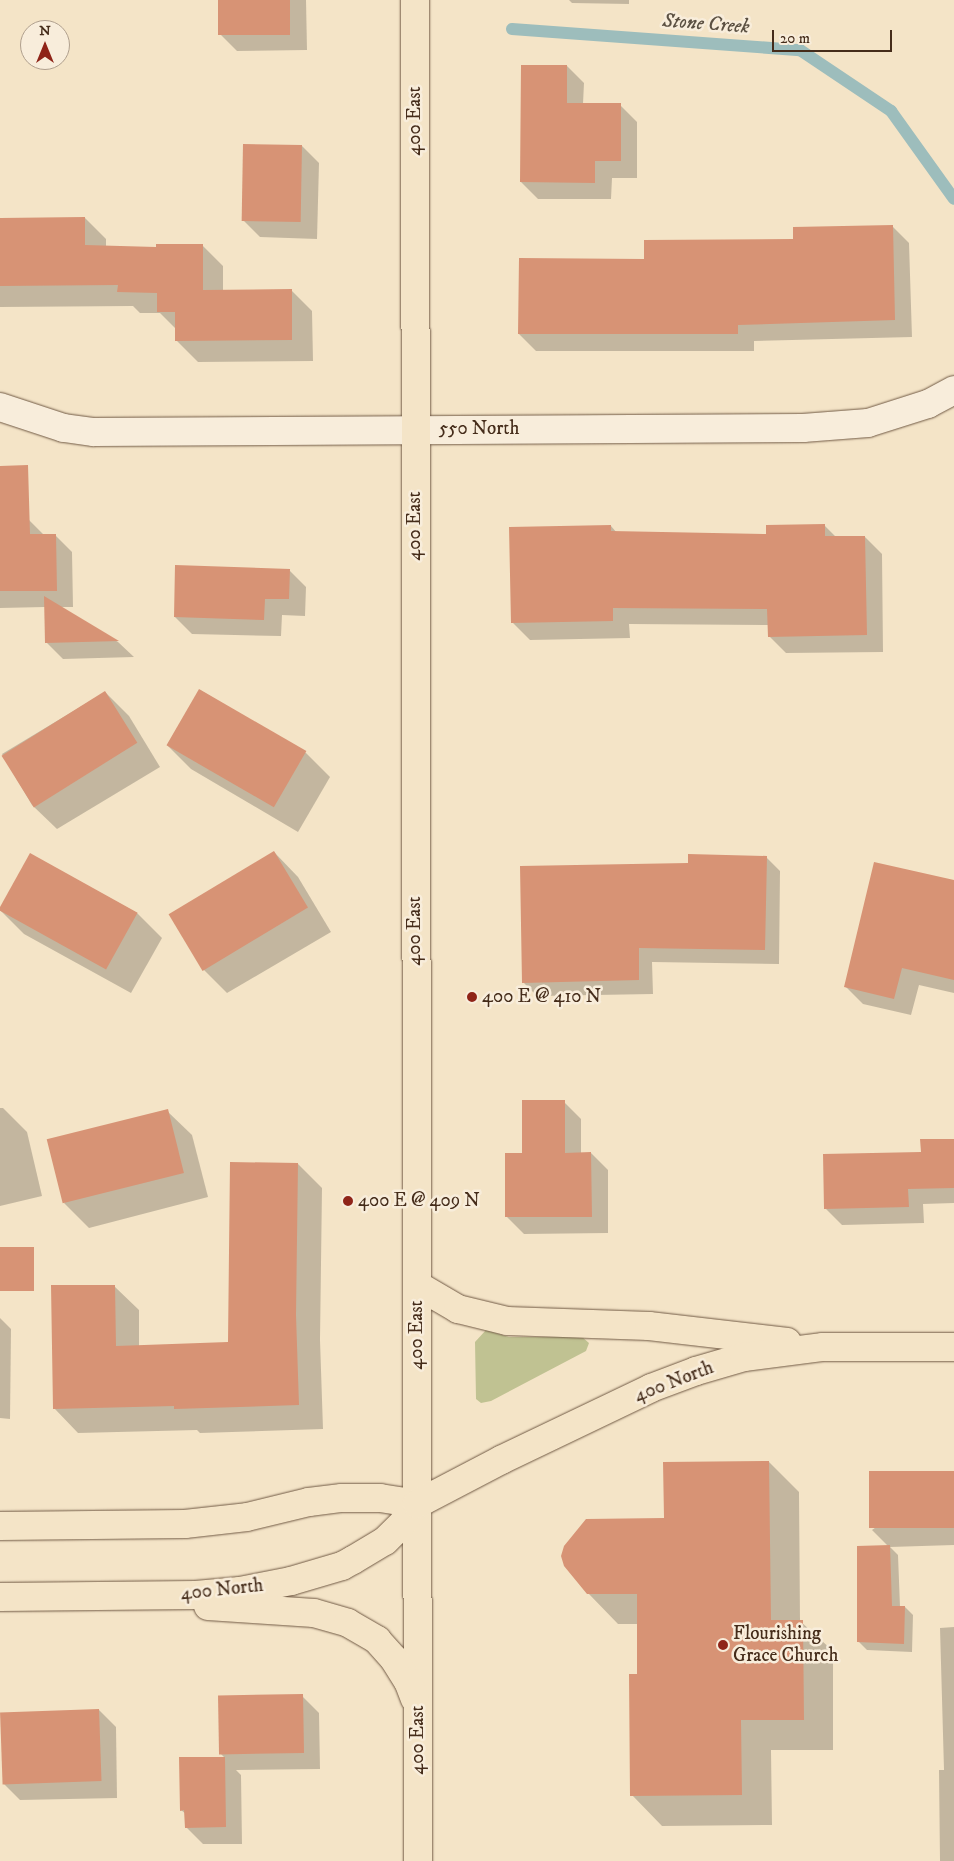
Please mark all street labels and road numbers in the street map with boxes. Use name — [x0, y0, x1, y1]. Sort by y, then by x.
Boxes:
street label: 400 East — [404, 86, 426, 156]
street label: 550 North — [439, 418, 519, 440]
street label: 400 East — [404, 491, 426, 561]
street label: 400 East — [404, 896, 426, 966]
street label: 400 East — [406, 1300, 428, 1370]
street label: 400 North — [631, 1356, 717, 1408]
street label: 400 North — [180, 1574, 264, 1606]
street label: 400 East — [407, 1705, 429, 1775]

